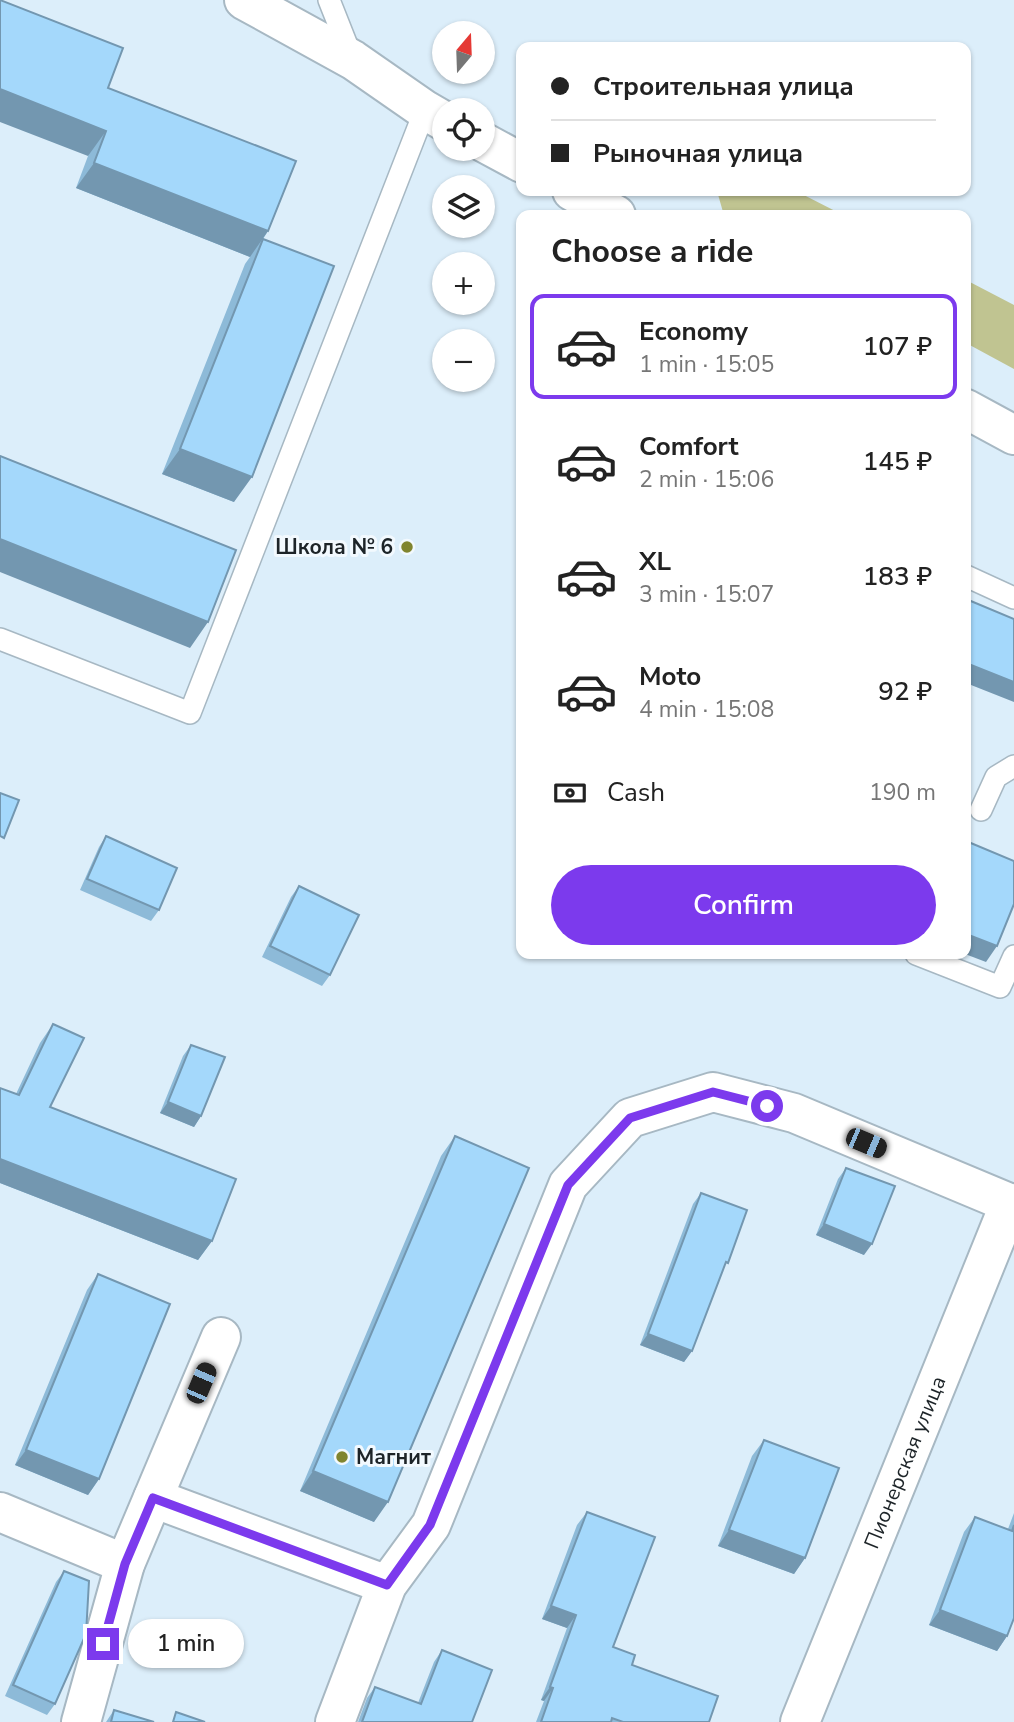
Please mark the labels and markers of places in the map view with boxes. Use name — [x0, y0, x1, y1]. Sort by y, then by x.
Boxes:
place label: Школа № 6 — [275, 533, 393, 561]
marker: Школа № 6 — [399, 539, 415, 555]
place label: Магнит — [356, 1443, 431, 1471]
marker: Магнит — [334, 1449, 350, 1465]

